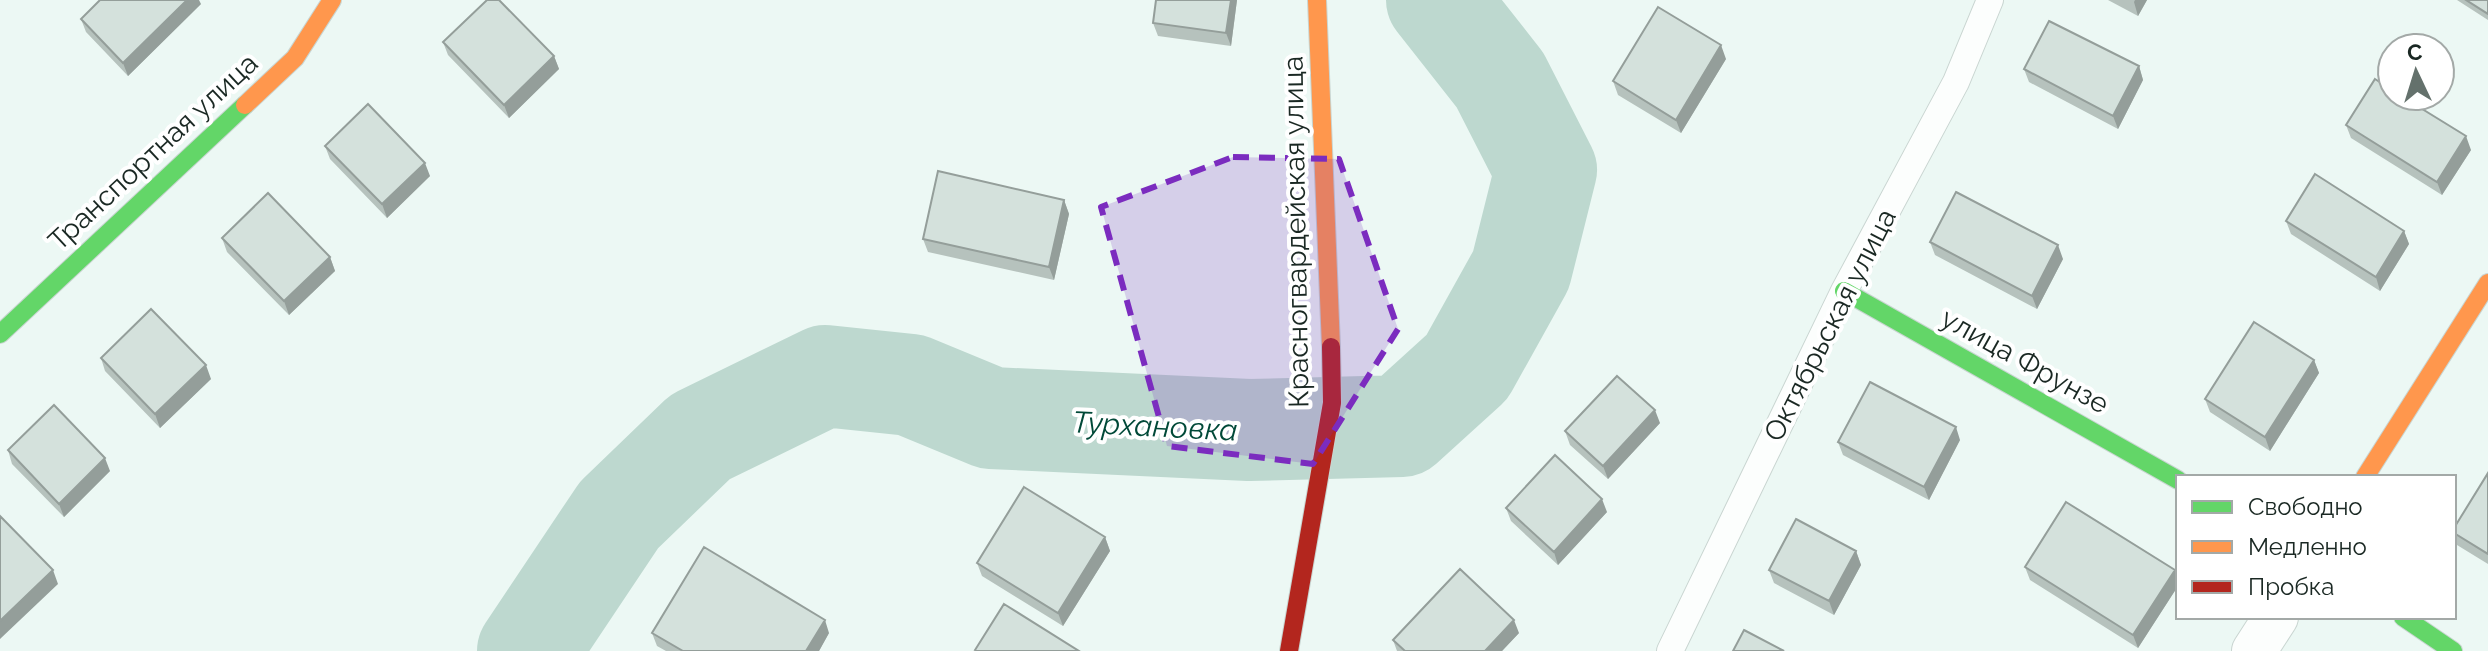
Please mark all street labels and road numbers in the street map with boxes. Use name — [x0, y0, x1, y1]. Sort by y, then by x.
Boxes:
street label: Транспортная улица — [42, 47, 264, 257]
street label: Красногвардейская улица — [1276, 56, 1316, 408]
street label: Октябрьская улица — [1757, 203, 1903, 447]
street label: улица Фрунзе — [1935, 301, 2115, 421]

